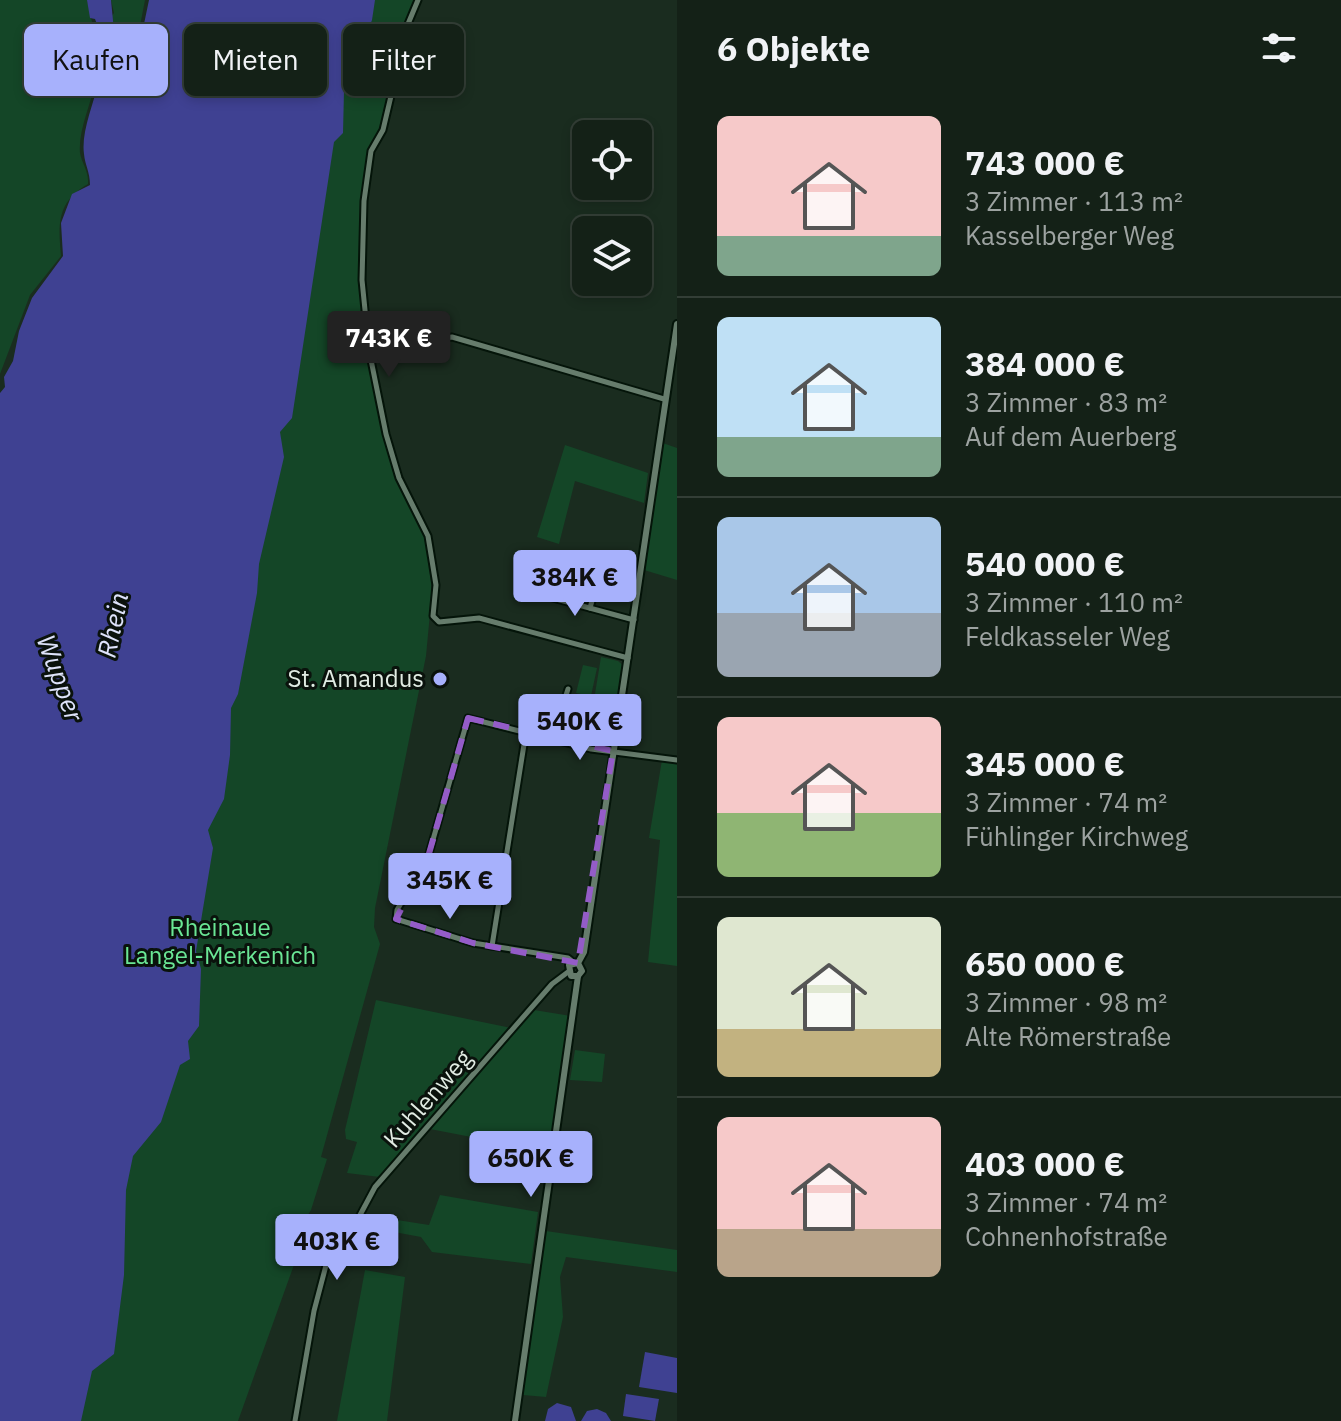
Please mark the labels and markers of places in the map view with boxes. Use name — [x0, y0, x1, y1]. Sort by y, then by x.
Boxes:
pin: 743K € — [324, 311, 454, 379]
pin: 384K € — [510, 550, 640, 618]
place label: St. Amandus — [287, 662, 424, 694]
marker: St. Amandus — [431, 670, 449, 688]
pin: 540K € — [515, 694, 645, 762]
pin: 345K € — [385, 853, 515, 921]
pin: 650K € — [466, 1131, 596, 1199]
pin: 403K € — [272, 1214, 402, 1282]

